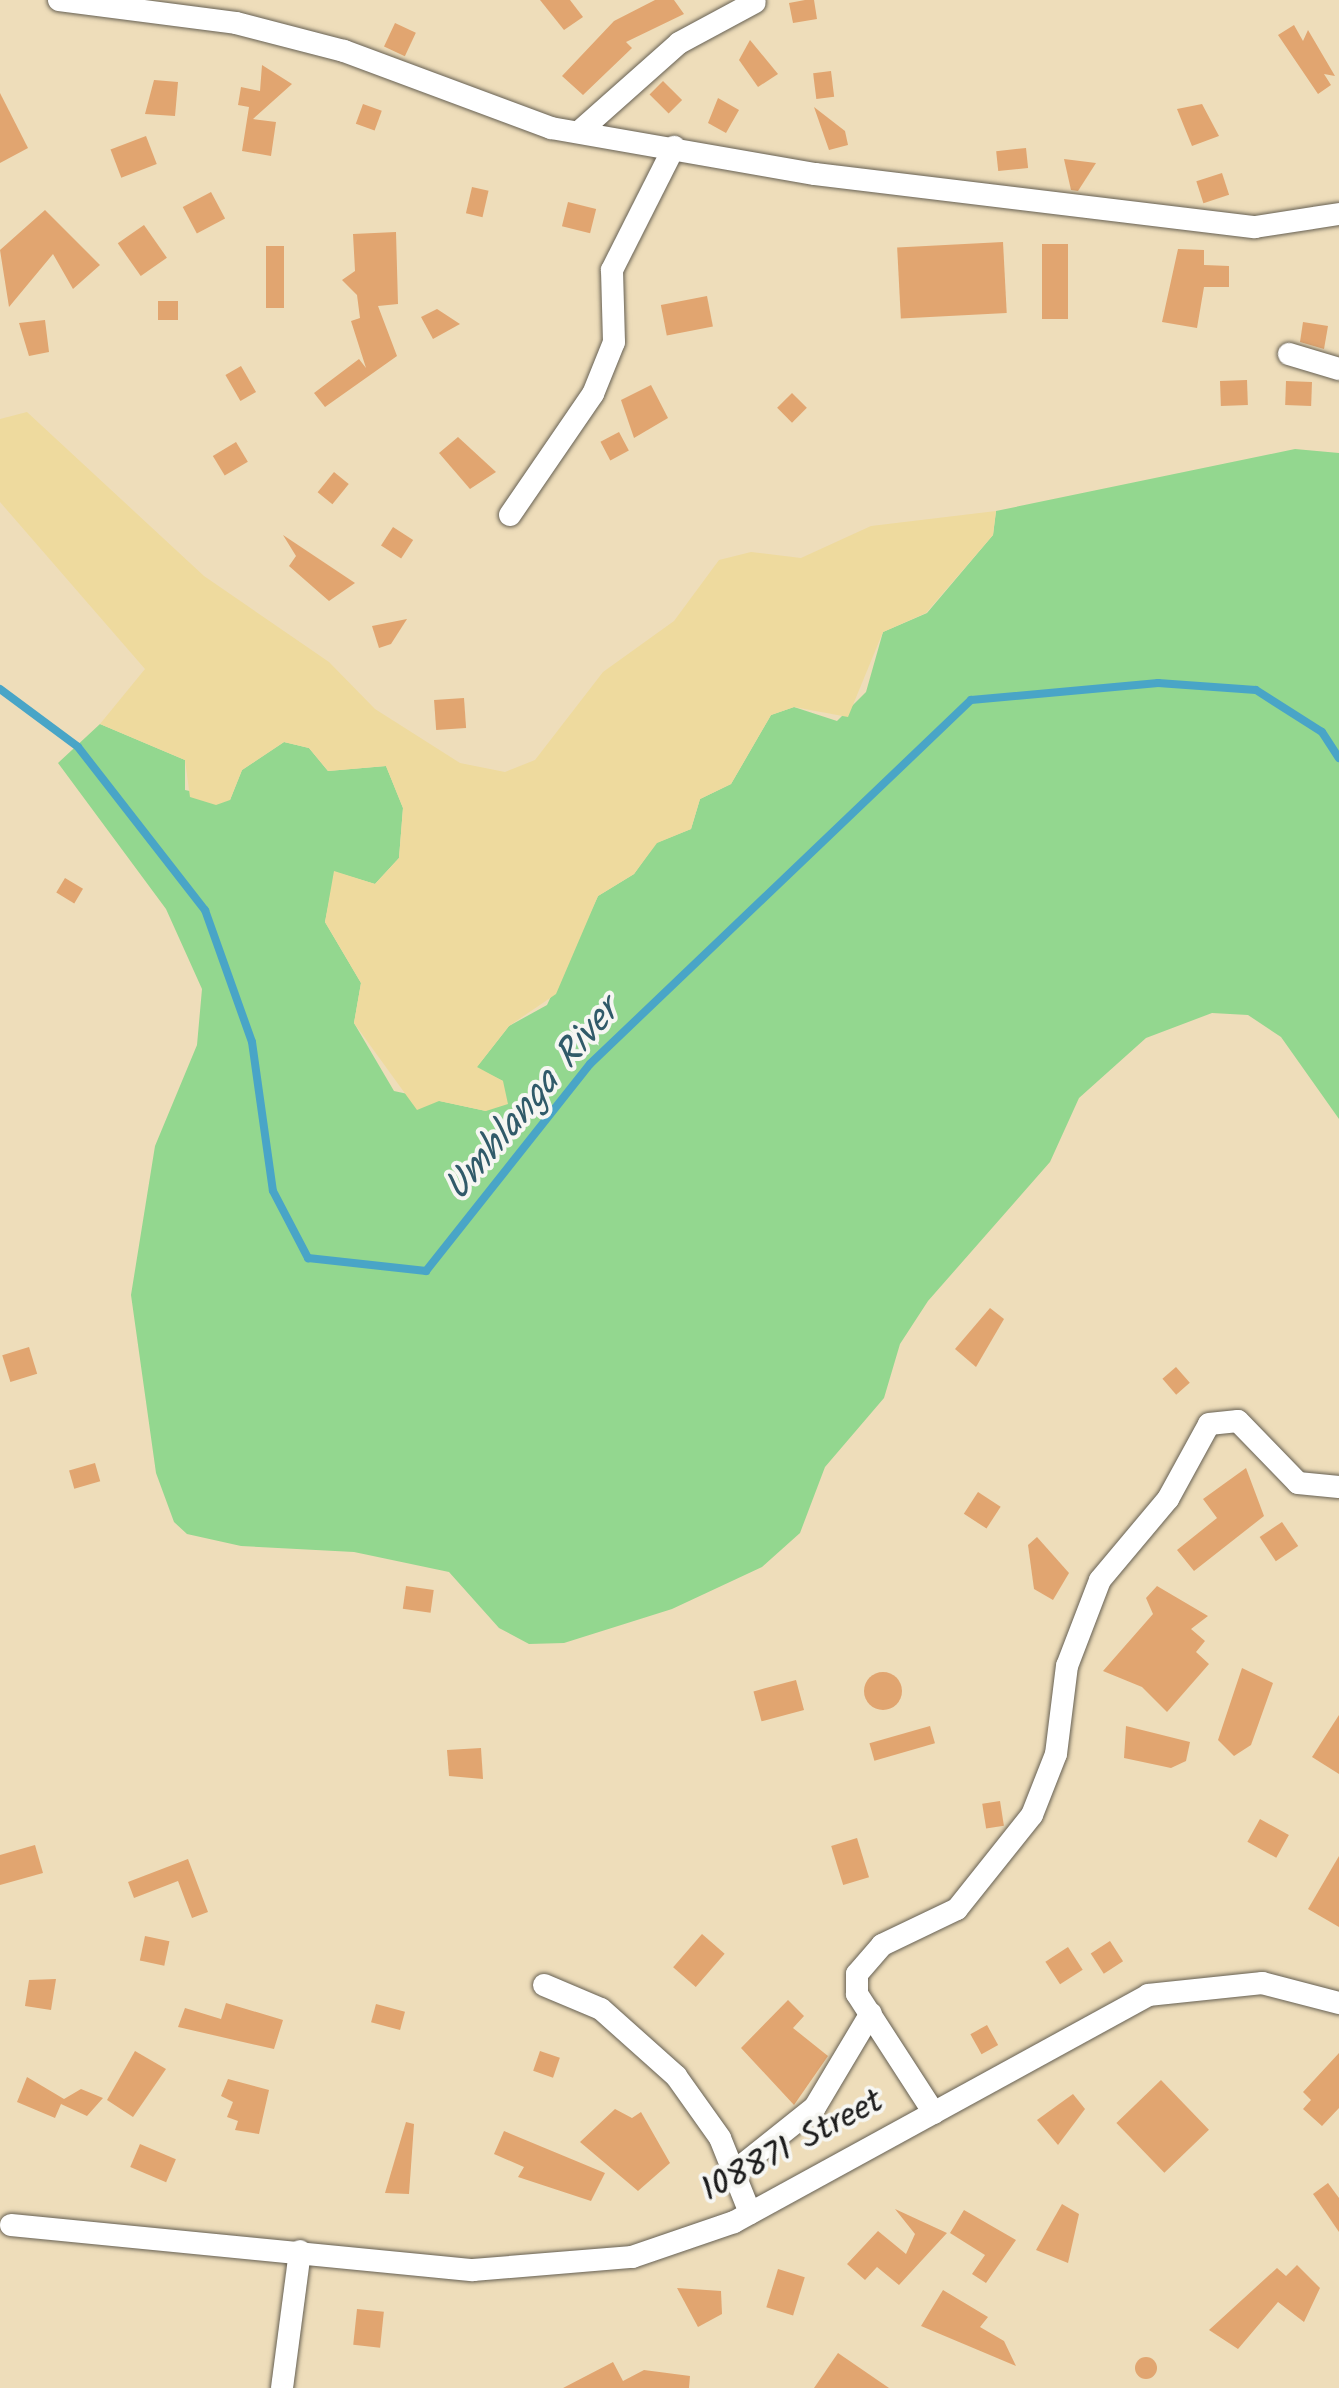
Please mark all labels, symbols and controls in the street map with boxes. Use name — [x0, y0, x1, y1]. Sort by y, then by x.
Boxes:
water label: Umhlanga River — [436, 991, 630, 1211]
street label: 108871 Street — [695, 2081, 891, 2213]

